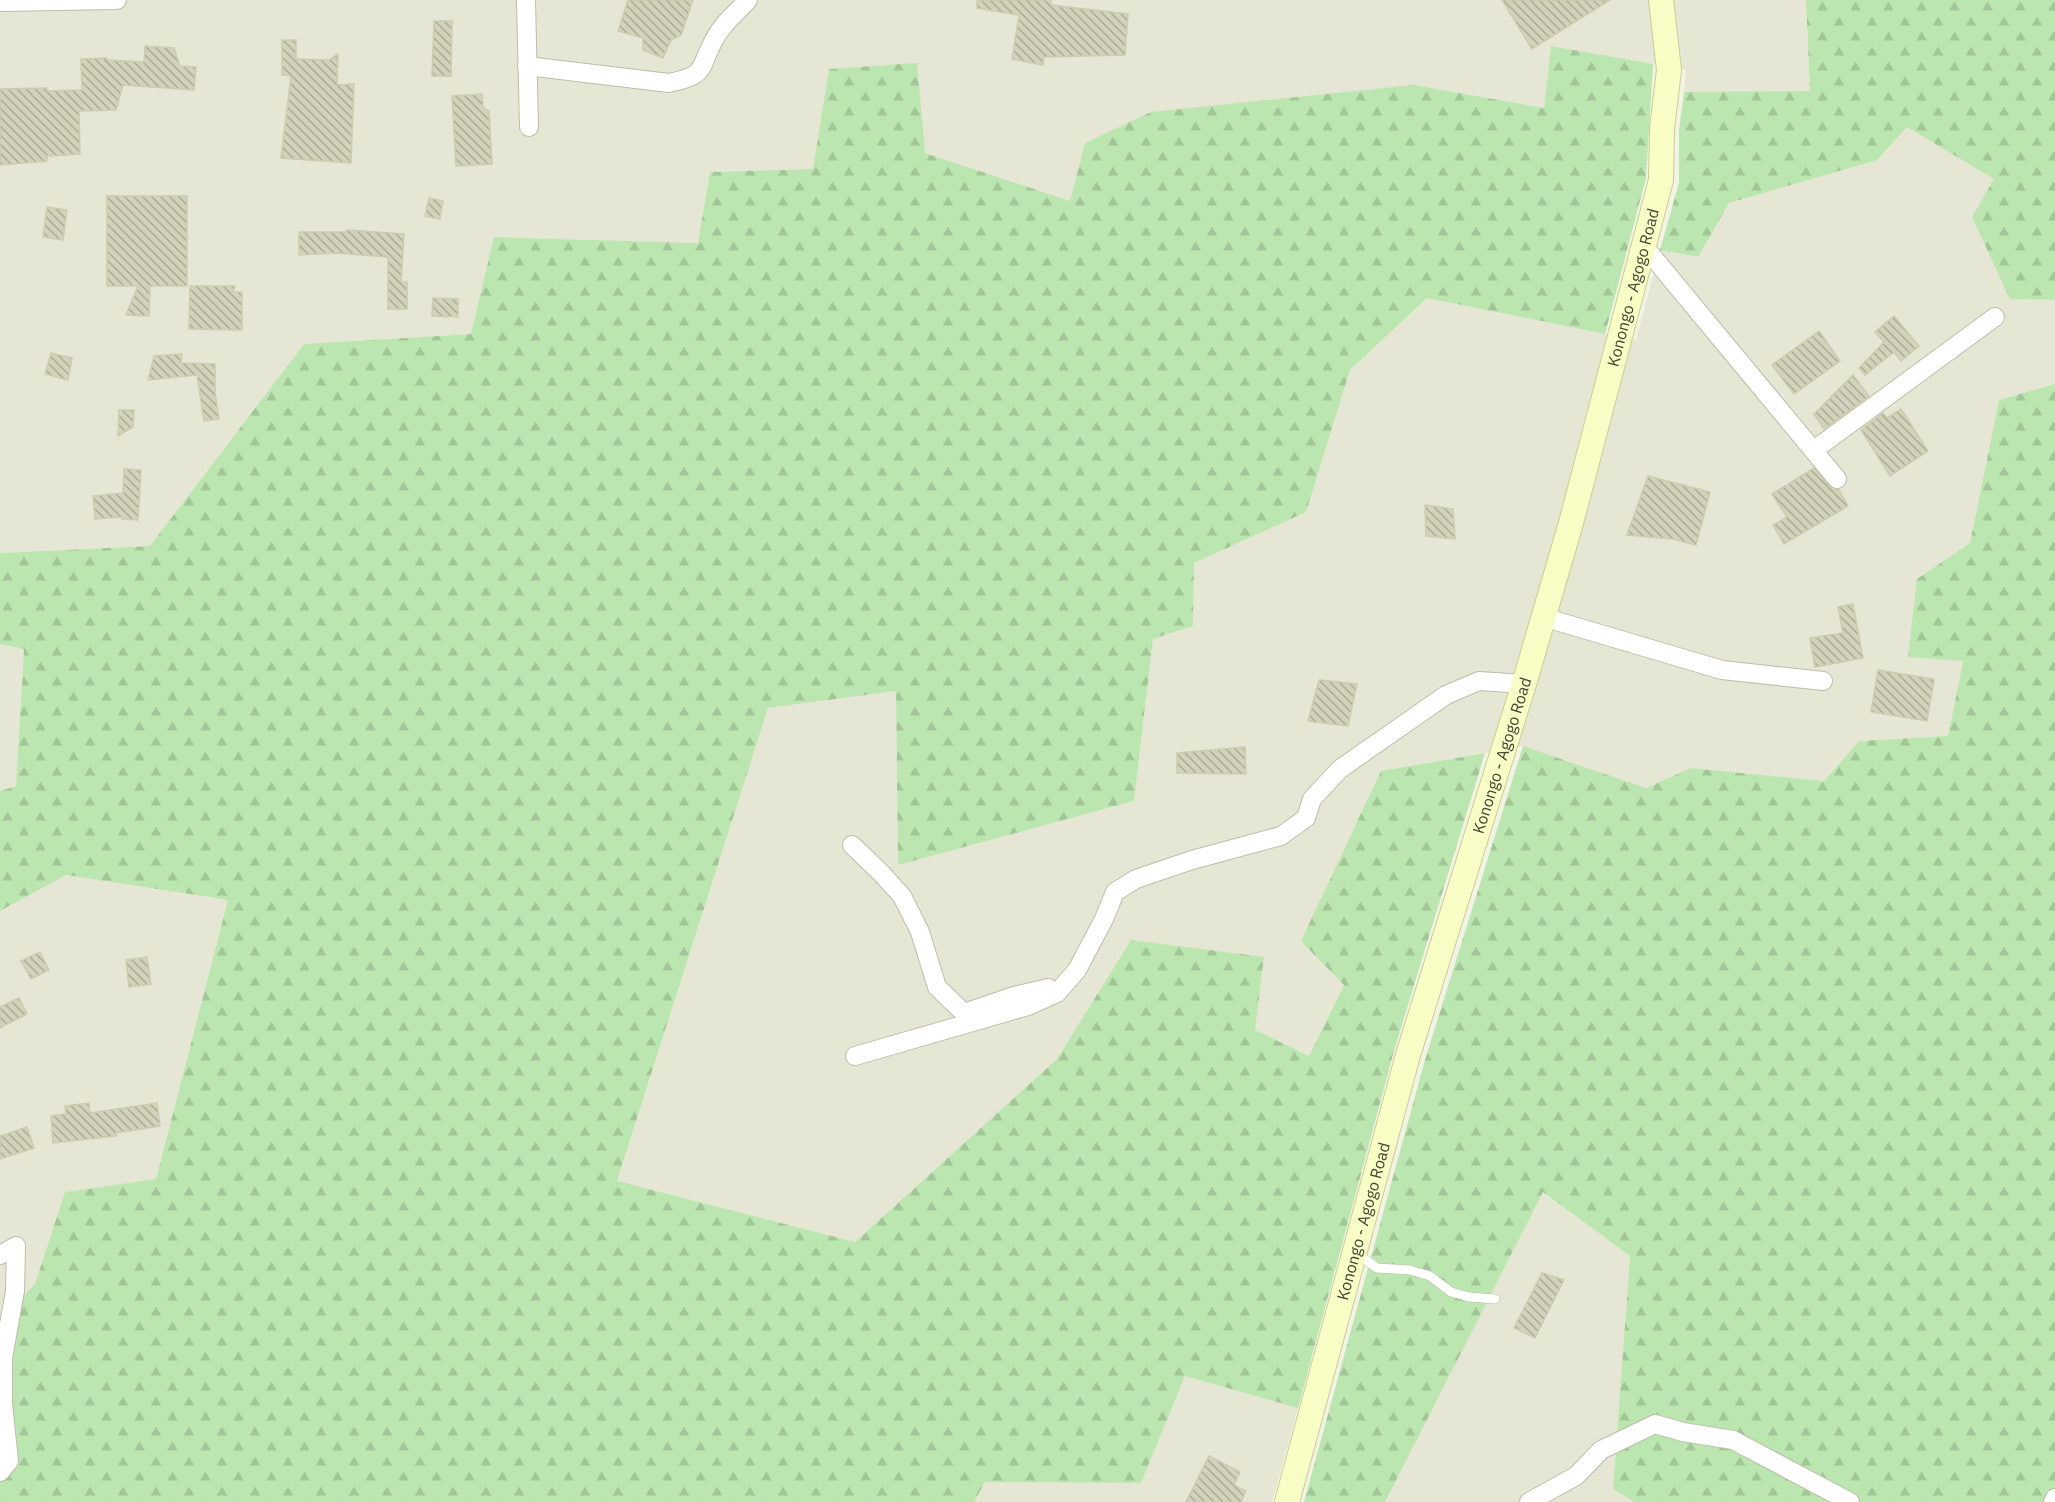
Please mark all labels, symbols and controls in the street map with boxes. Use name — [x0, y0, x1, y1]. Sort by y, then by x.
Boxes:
street label: Konongo - Agogo Road — [1602, 206, 1663, 369]
street label: Konongo - Agogo Road — [1468, 675, 1535, 836]
street label: Konongo - Agogo Road — [1332, 1140, 1394, 1302]

